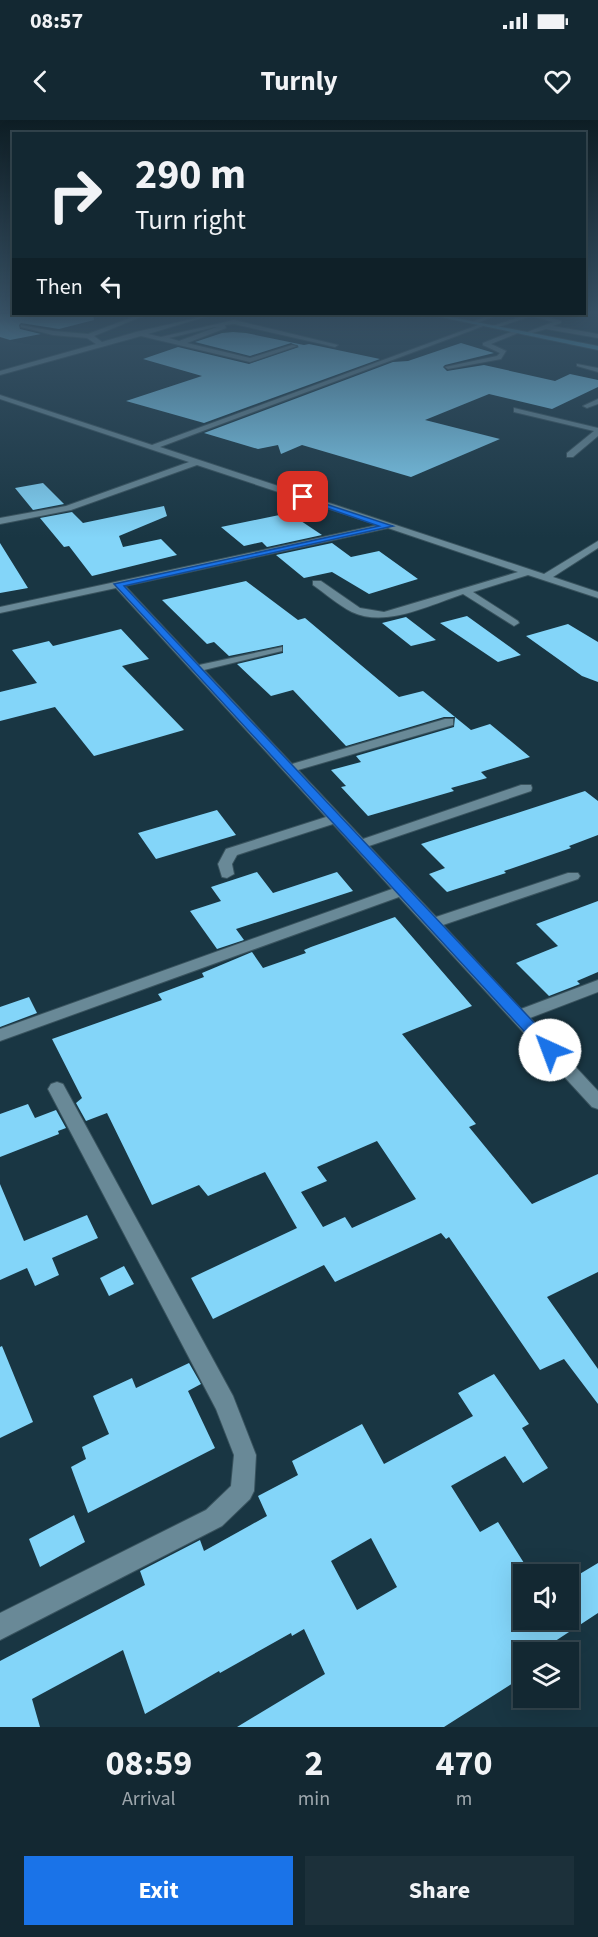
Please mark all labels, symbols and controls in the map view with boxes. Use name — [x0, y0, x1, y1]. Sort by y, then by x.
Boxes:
text: 08:57 — [30, 5, 83, 37]
text: Turnly — [260, 62, 338, 101]
icon: back — [24, 65, 57, 98]
icon: heart — [541, 65, 574, 98]
text: 290 m — [135, 145, 246, 205]
icon: right — [36, 156, 114, 234]
text: Turn right — [135, 201, 246, 240]
icon: left — [95, 270, 128, 303]
text: Then — [36, 271, 83, 303]
pin — [277, 471, 328, 522]
icon: arrive — [286, 480, 319, 513]
position arrow — [518, 1018, 582, 1082]
map controls — [513, 1564, 579, 1708]
button: sound — [513, 1564, 579, 1630]
button: layers — [513, 1642, 579, 1708]
text: 08:59 — [105, 1738, 192, 1789]
text: 2 — [304, 1738, 323, 1789]
text: 470 — [436, 1738, 493, 1789]
text: Arrival — [122, 1785, 176, 1813]
text: min — [298, 1785, 330, 1813]
text: m — [456, 1785, 472, 1813]
button: Exit — [24, 1856, 293, 1925]
button: Share — [305, 1856, 574, 1925]

